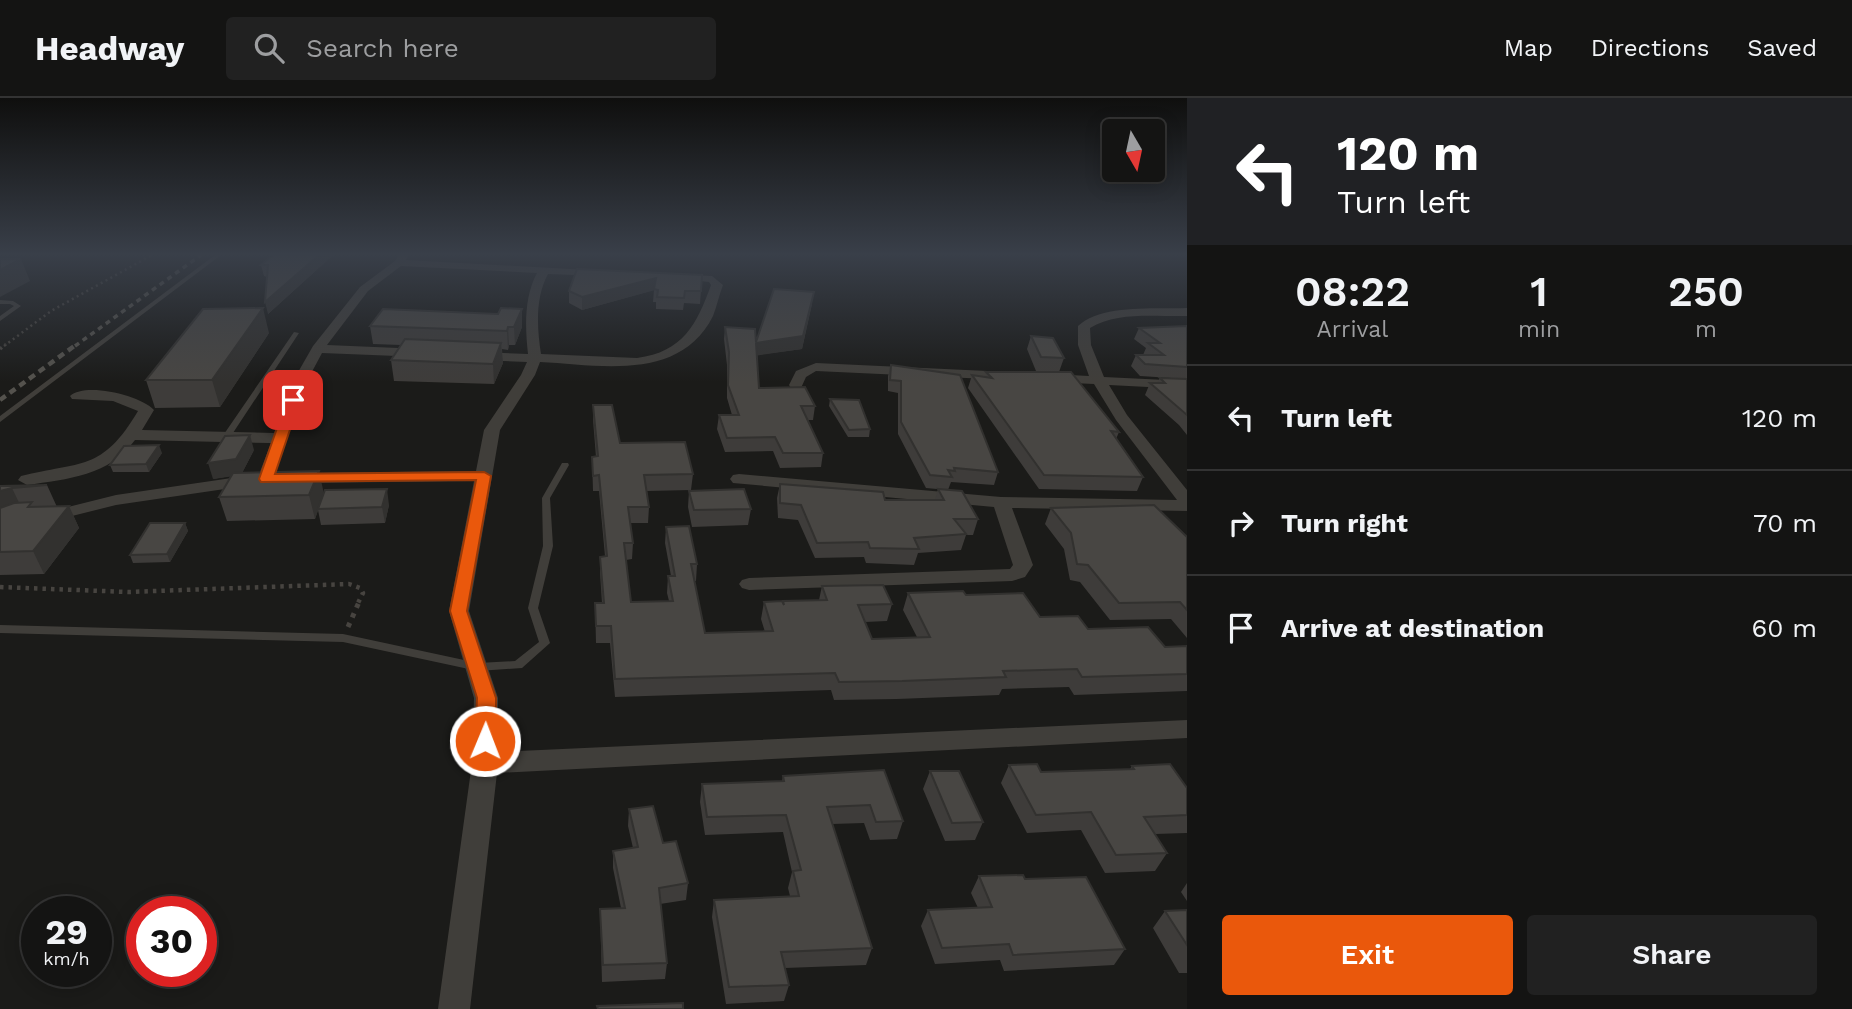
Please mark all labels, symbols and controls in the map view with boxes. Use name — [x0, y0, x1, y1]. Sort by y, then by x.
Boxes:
search box — [226, 17, 716, 80]
text: Headway — [35, 29, 184, 68]
icon: search — [250, 29, 288, 67]
text: Search here — [306, 33, 459, 63]
text: Map — [1504, 34, 1553, 62]
text: Directions — [1591, 34, 1709, 62]
text: Saved — [1747, 34, 1817, 62]
north arrow — [1102, 119, 1166, 182]
map controls — [1102, 119, 1165, 182]
text: 120 m — [1337, 124, 1479, 182]
icon: left — [1222, 126, 1313, 217]
text: Turn left — [1337, 183, 1470, 221]
text: 08:22 — [1295, 267, 1410, 316]
text: 1 — [1530, 267, 1548, 316]
text: 250 — [1668, 267, 1744, 316]
text: Arrival — [1317, 316, 1388, 343]
text: min — [1518, 316, 1560, 343]
text: m — [1695, 316, 1717, 343]
pin — [263, 370, 323, 430]
icon: arrive — [274, 381, 312, 419]
icon: left — [1222, 399, 1260, 437]
text: Turn left — [1281, 403, 1392, 433]
text: 120 m — [1742, 403, 1817, 433]
icon: right — [1222, 504, 1260, 542]
text: Turn right — [1281, 508, 1408, 538]
text: 70 m — [1753, 508, 1817, 538]
icon: arrive — [1222, 609, 1260, 647]
text: Arrive at destination — [1281, 613, 1544, 643]
text: 60 m — [1751, 613, 1817, 643]
position arrow — [448, 704, 522, 778]
speed limit sign: 30 — [126, 896, 217, 987]
text: 29 — [45, 911, 88, 953]
button: Exit — [1222, 915, 1513, 995]
button: Share — [1527, 915, 1817, 995]
text: km/h — [43, 948, 90, 969]

